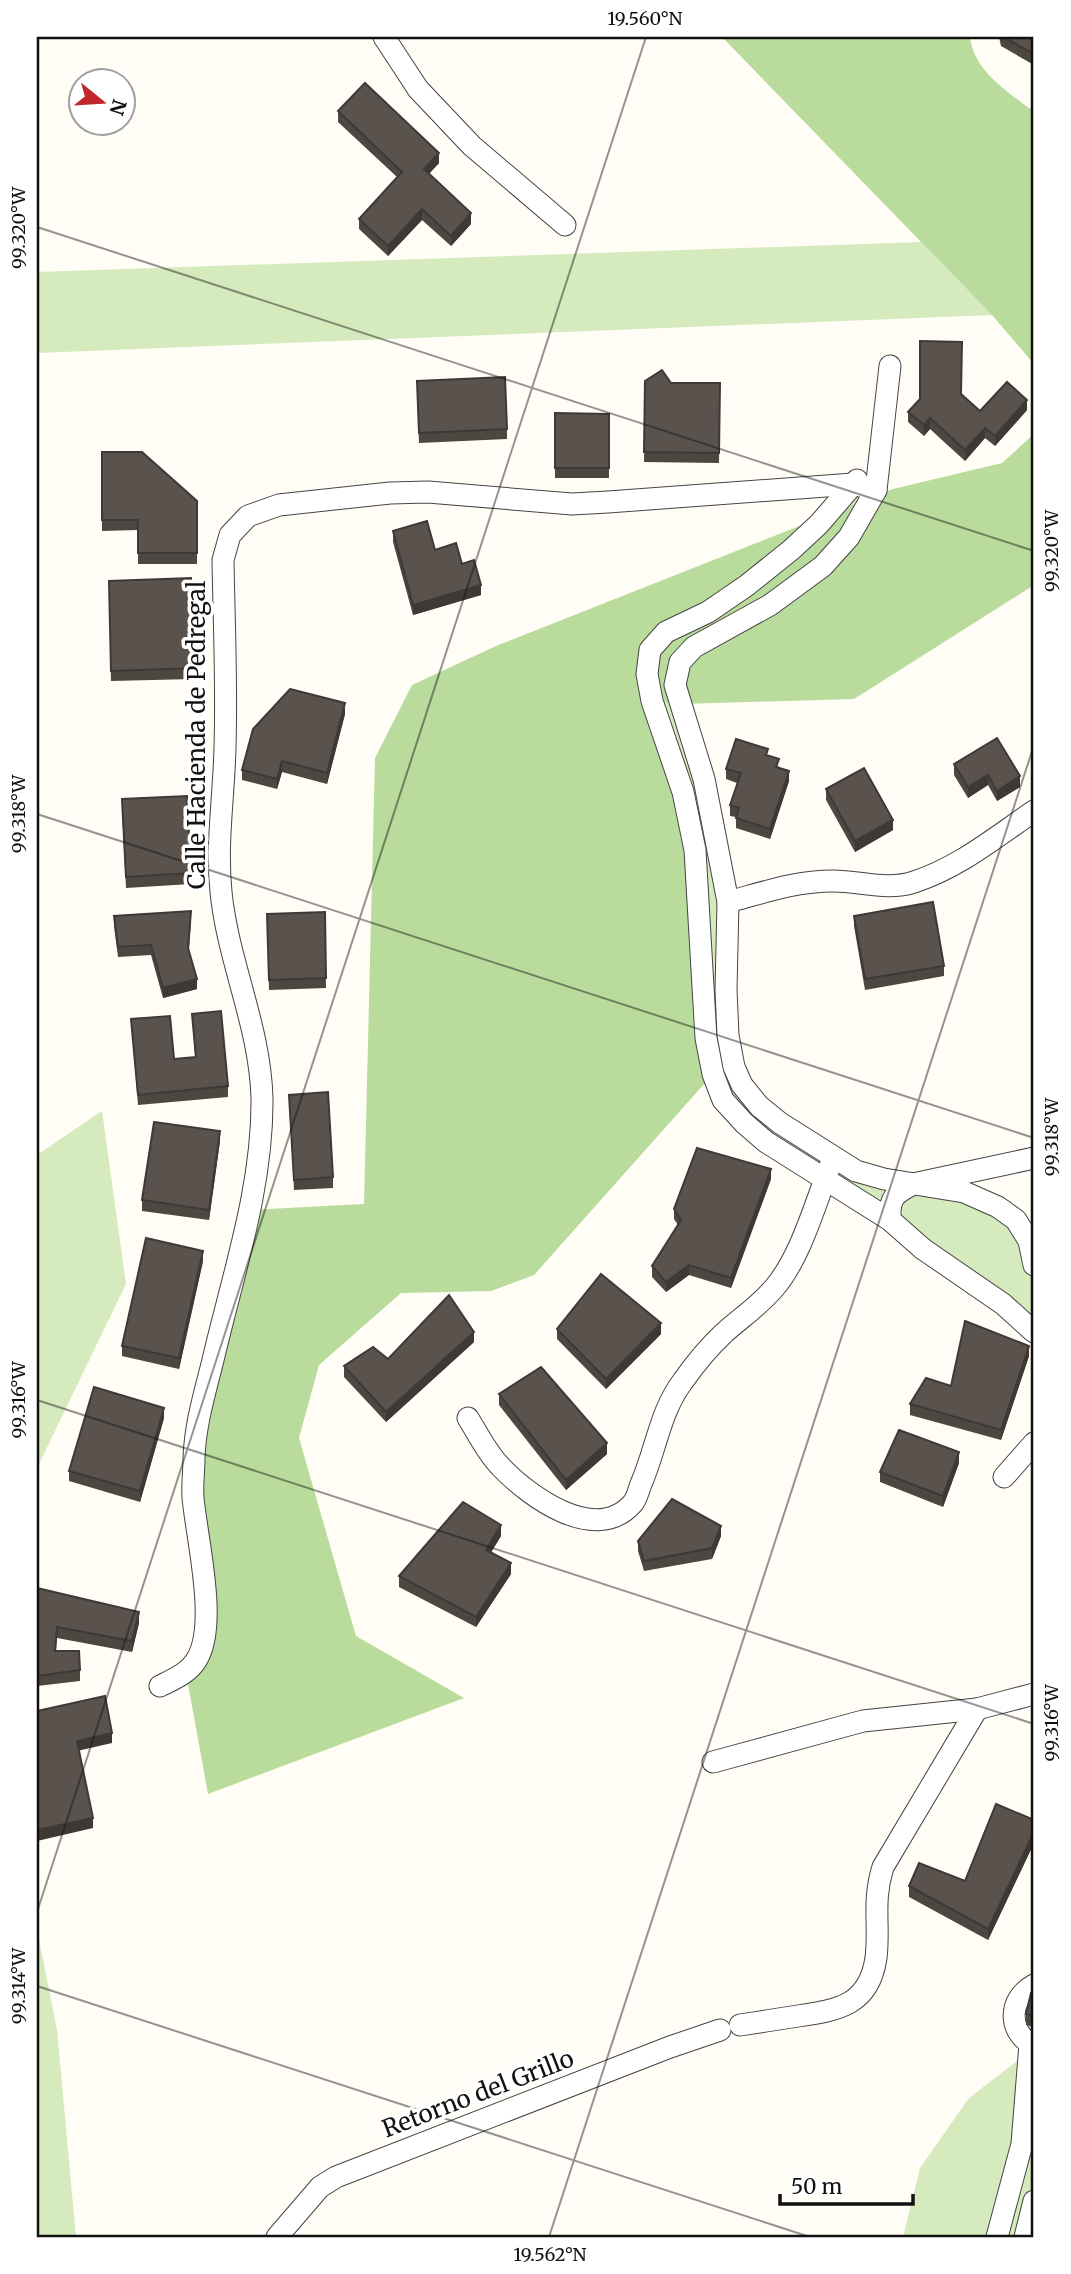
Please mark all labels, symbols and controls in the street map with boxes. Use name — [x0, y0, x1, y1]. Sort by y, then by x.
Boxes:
text: 19.560°N — [608, 7, 682, 30]
north arrow — [66, 66, 136, 136]
text: N — [104, 96, 132, 118]
text: 99.320°W — [7, 186, 30, 269]
text: 99.320°W — [1040, 509, 1063, 592]
street label: Calle Hacienda de Pedregal — [181, 581, 212, 889]
text: 99.318°W — [7, 774, 30, 853]
text: 99.318°W — [1040, 1097, 1063, 1176]
text: 99.316°W — [7, 1360, 30, 1439]
text: 99.316°W — [1040, 1683, 1063, 1762]
text: 99.314°W — [7, 1947, 30, 2024]
street label: Retorno del Grillo — [378, 2043, 578, 2144]
scale bar — [780, 2162, 914, 2206]
text: 50 m — [791, 2173, 842, 2200]
text: 19.562°N — [513, 2243, 587, 2266]

